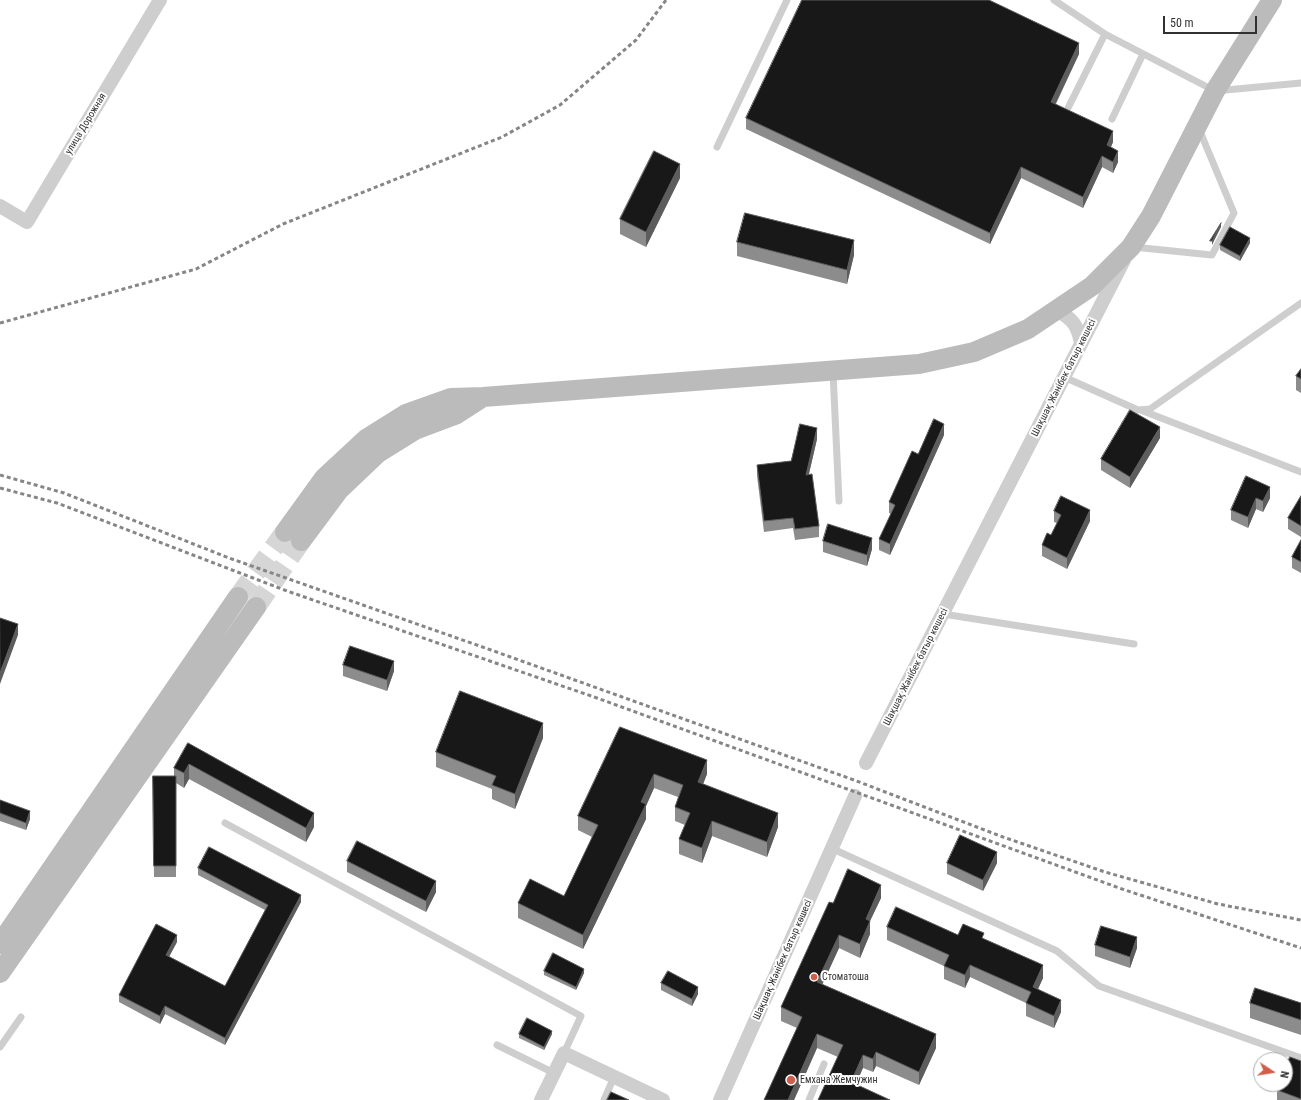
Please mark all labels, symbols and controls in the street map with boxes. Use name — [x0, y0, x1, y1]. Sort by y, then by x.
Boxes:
scale bar — [1165, 8, 1259, 34]
text: 50 m — [1170, 16, 1194, 30]
street label: улица Дорожная — [63, 91, 109, 157]
street label: Шақшақ Жәнібек батыр көшесі — [1029, 317, 1099, 439]
street label: Шақшақ Жәнібек батыр көшесі — [881, 606, 951, 728]
street label: Шақшақ Жәнібек батыр көшесі — [751, 898, 815, 1022]
place label: Стоматоша — [822, 971, 869, 983]
marker: Стоматоша — [809, 972, 819, 982]
north arrow — [1253, 1052, 1293, 1092]
text: N — [1277, 1070, 1291, 1079]
marker: Емхана Жемчужин — [785, 1074, 797, 1086]
place label: Емхана Жемчужин — [800, 1074, 877, 1086]

